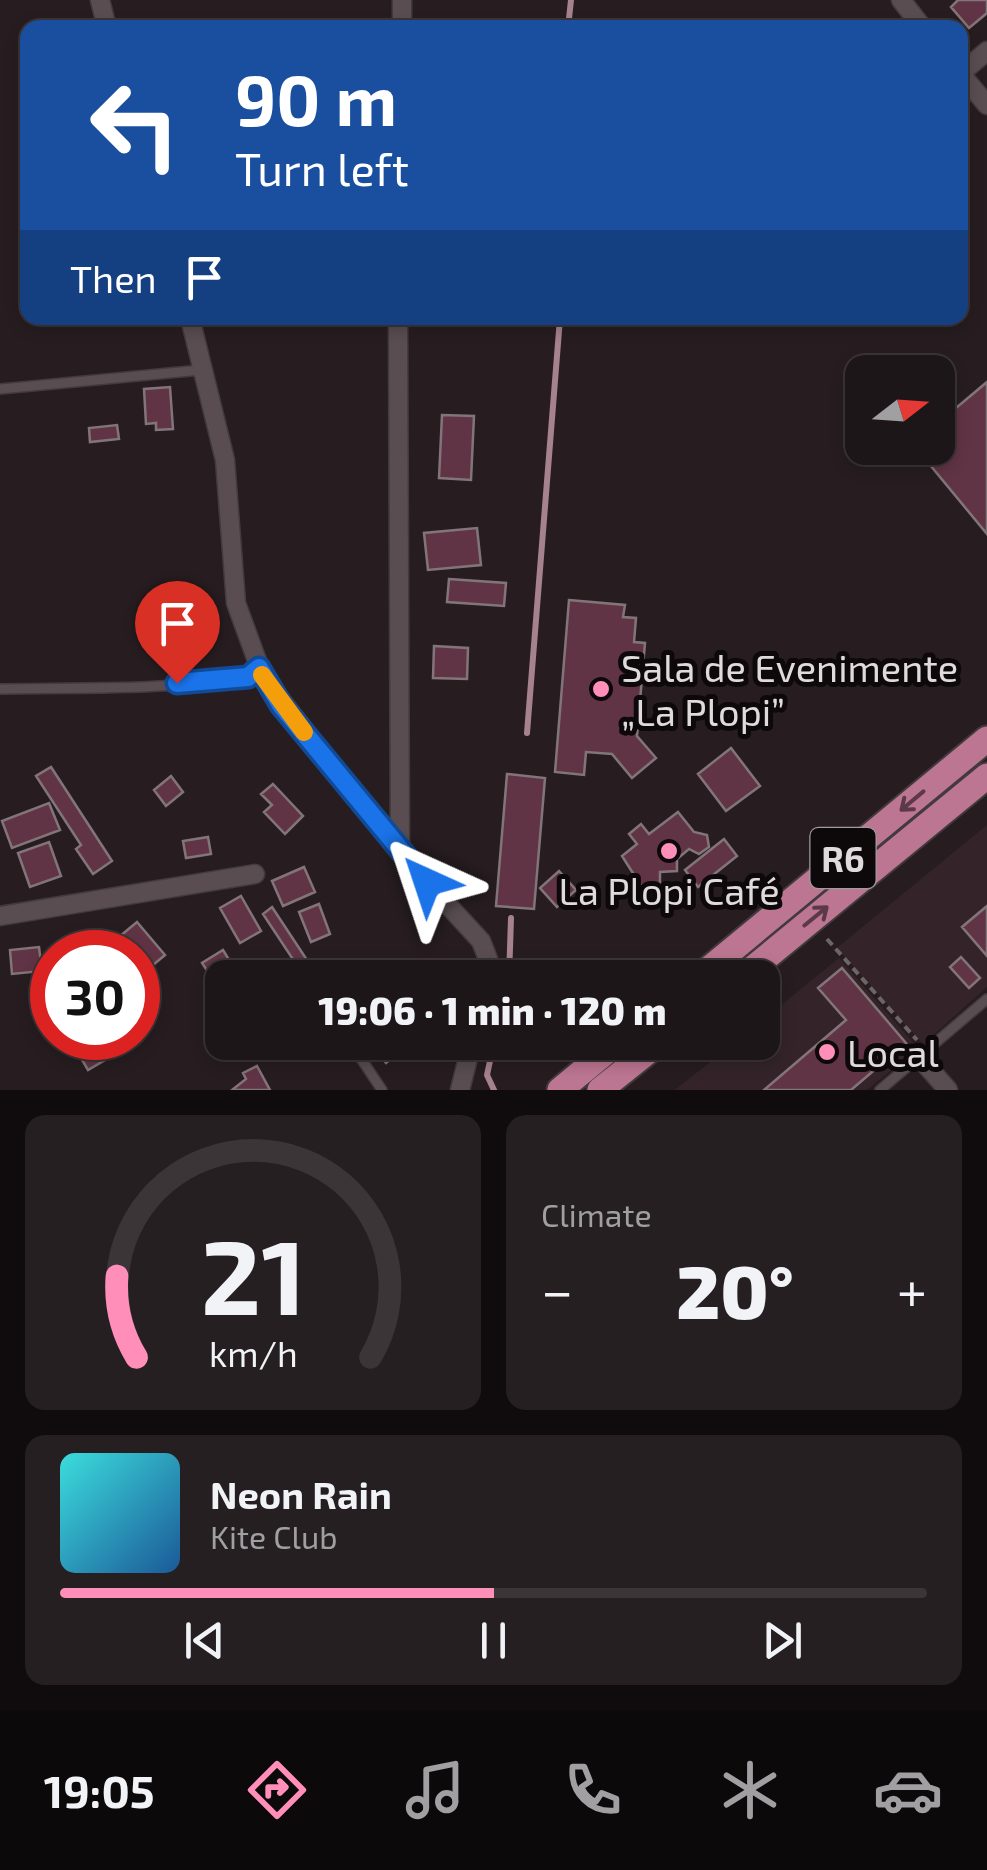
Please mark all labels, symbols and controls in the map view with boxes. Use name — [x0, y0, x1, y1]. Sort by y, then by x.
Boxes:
text: 90 m — [235, 56, 397, 140]
icon: left — [70, 60, 200, 190]
text: Turn left — [235, 141, 409, 195]
icon: arrive — [177, 250, 232, 305]
text: Then — [70, 255, 157, 301]
north arrow — [845, 355, 955, 465]
map controls — [845, 355, 955, 465]
pin — [135, 581, 220, 684]
icon: arrive — [150, 596, 205, 651]
place label: Sala de Evenimente „La Plopi” — [621, 644, 958, 734]
marker: Sala de Evenimente „La Plopi” — [590, 678, 612, 700]
one-way arrow — [899, 790, 925, 812]
road number: R6 — [810, 828, 876, 888]
position arrow — [375, 830, 479, 934]
marker: La Plopi Café — [658, 840, 680, 862]
place label: La Plopi Café — [558, 867, 780, 913]
one-way arrow — [803, 905, 829, 927]
speed limit sign: 30 — [30, 930, 160, 1060]
text: 19:06 · 1 min · 120 m — [318, 987, 667, 1033]
place label: Local — [847, 1029, 939, 1075]
marker: Local — [816, 1041, 838, 1063]
text: Climate — [541, 1195, 652, 1233]
text: 21 — [200, 1211, 306, 1336]
text: 20° — [676, 1244, 794, 1334]
text: − — [541, 1256, 573, 1322]
text: + — [897, 1256, 927, 1322]
text: km/h — [209, 1331, 297, 1374]
text: Neon Rain — [210, 1471, 392, 1517]
text: Kite Club — [210, 1517, 338, 1555]
icon: previous — [177, 1613, 232, 1668]
icon: pause — [466, 1613, 521, 1668]
icon: next — [755, 1613, 810, 1668]
icon: directions — [242, 1755, 312, 1825]
icon: music — [400, 1755, 470, 1825]
icon: phone — [558, 1755, 628, 1825]
icon: climate — [715, 1755, 785, 1825]
icon: car — [873, 1755, 943, 1825]
text: 19:05 — [44, 1763, 155, 1817]

